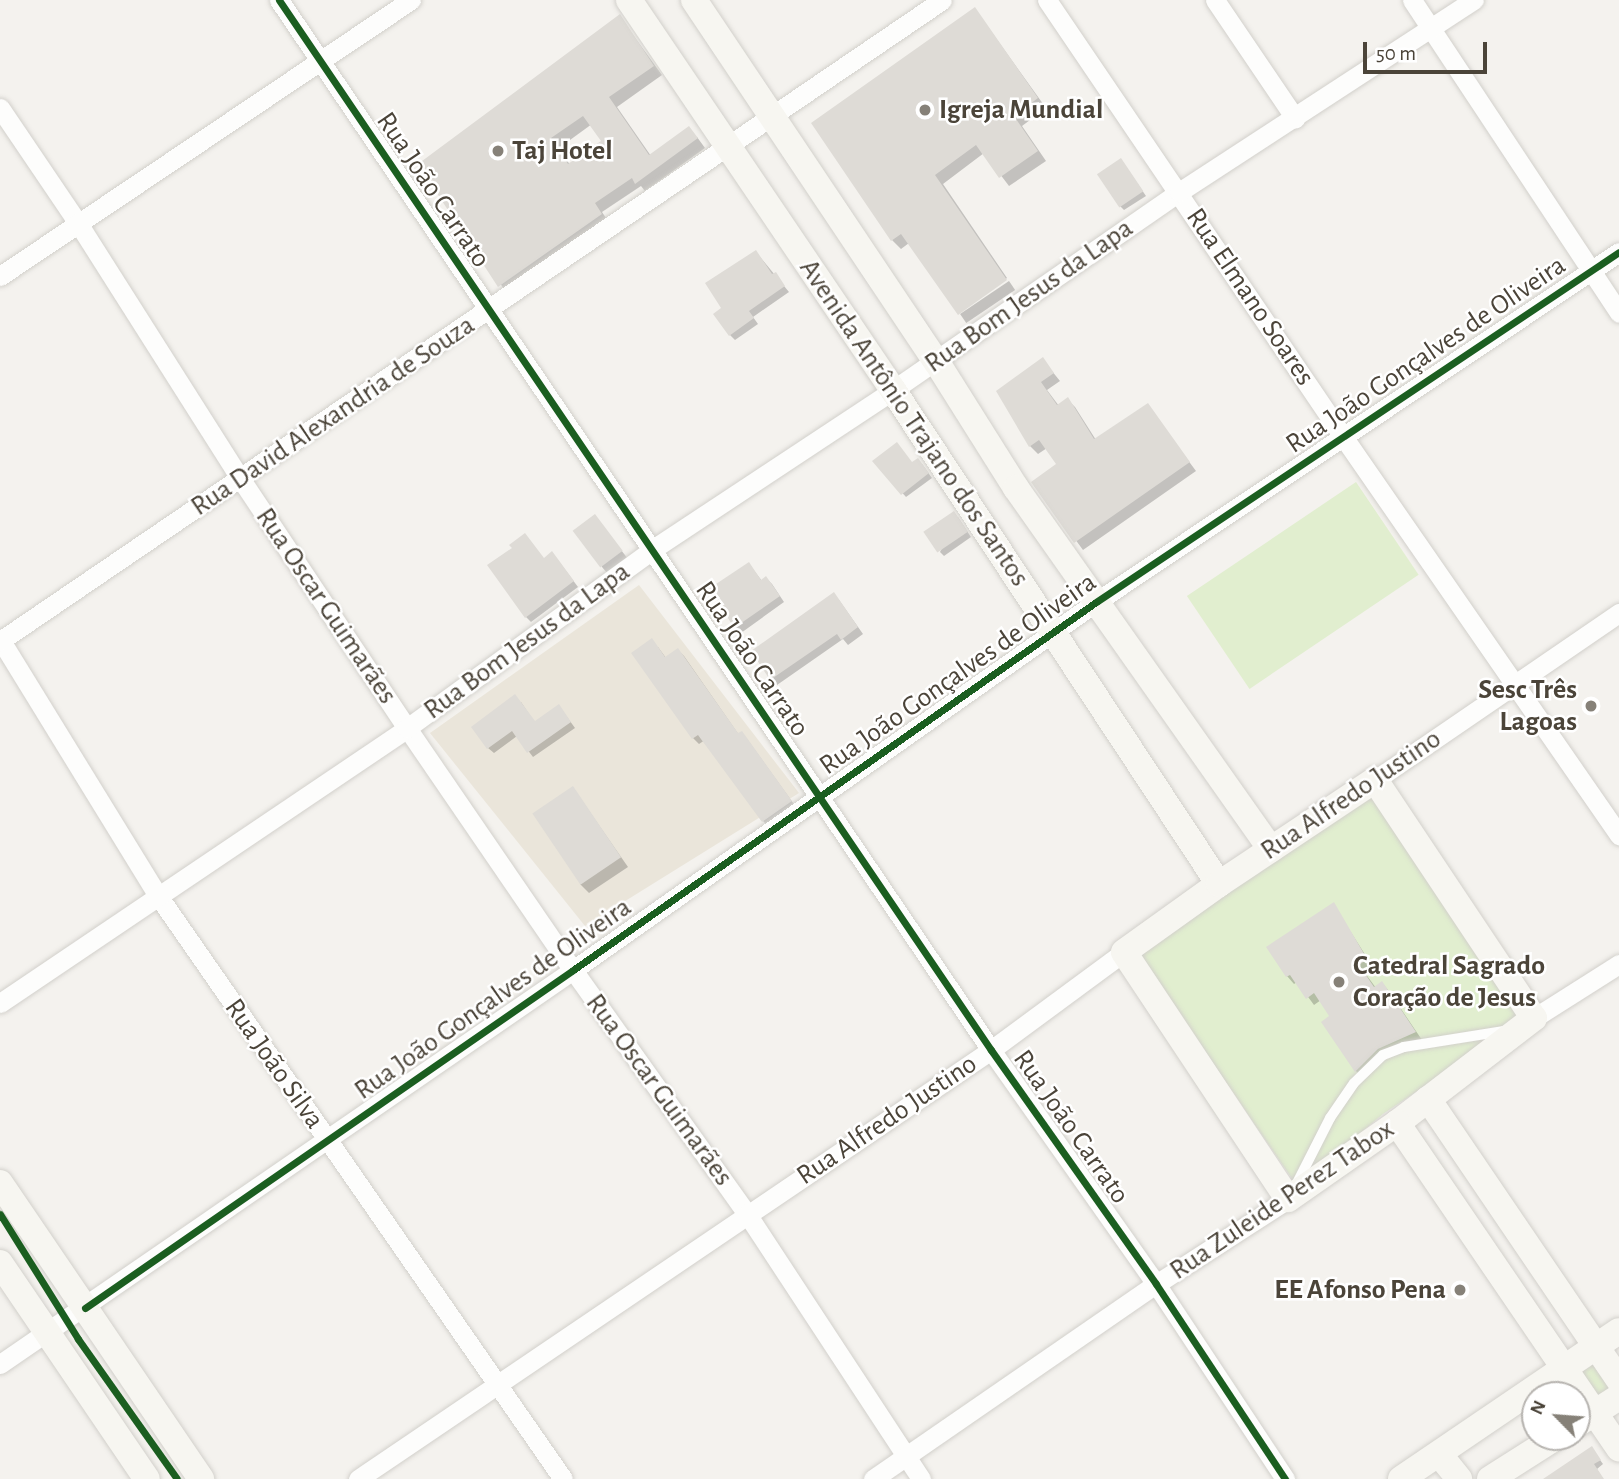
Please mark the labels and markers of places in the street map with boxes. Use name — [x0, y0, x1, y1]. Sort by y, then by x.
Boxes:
place label: Igreja Mundial — [939, 93, 1103, 127]
marker: Igreja Mundial — [917, 102, 933, 118]
place label: Taj Hotel — [512, 134, 612, 168]
marker: Taj Hotel — [490, 143, 506, 159]
place label: Sesc Três Lagoas — [1478, 673, 1577, 739]
marker: Sesc Três Lagoas — [1583, 698, 1599, 714]
place label: Catedral Sagrado Coração de Jesus — [1353, 949, 1545, 1015]
marker: Catedral Sagrado Coração de Jesus — [1331, 974, 1347, 990]
place label: EE Afonso Pena — [1274, 1273, 1446, 1307]
marker: EE Afonso Pena — [1452, 1282, 1468, 1298]

